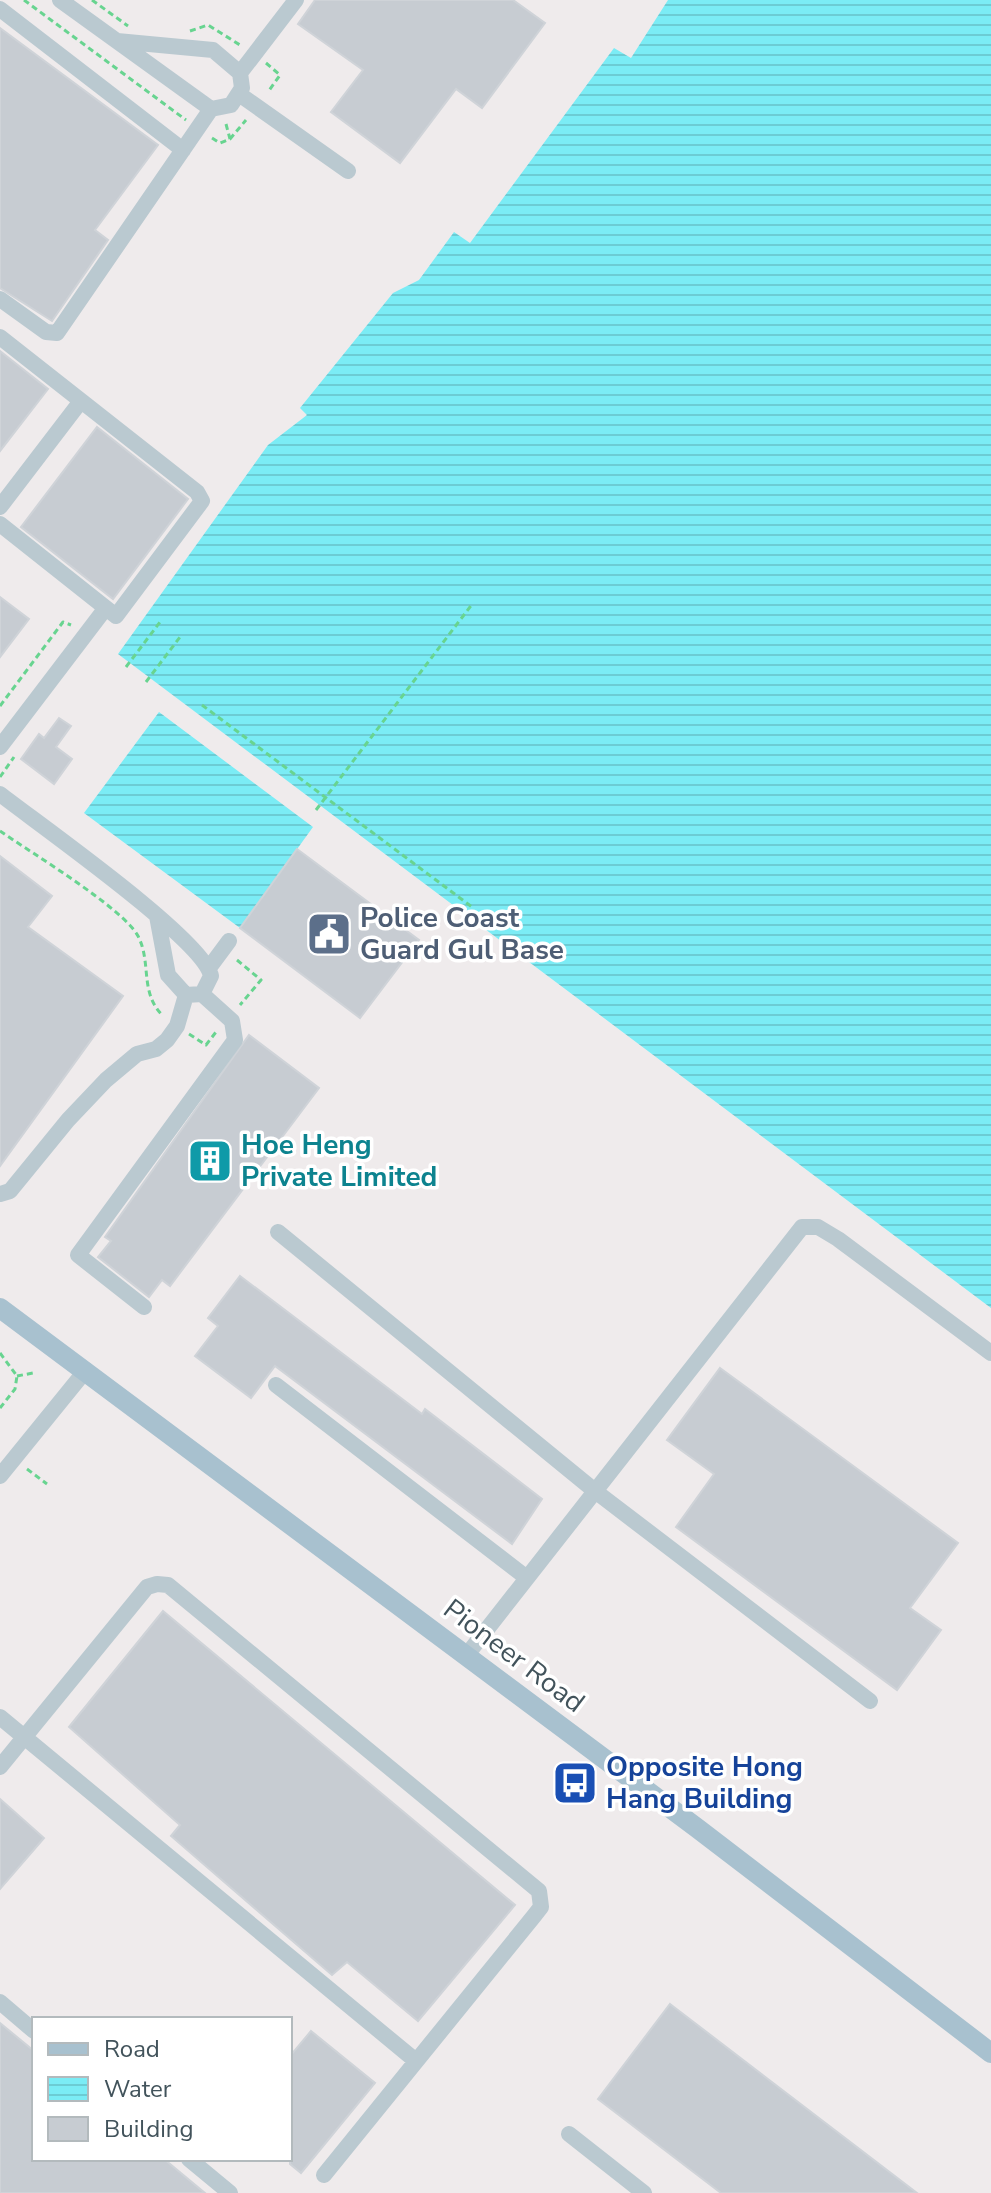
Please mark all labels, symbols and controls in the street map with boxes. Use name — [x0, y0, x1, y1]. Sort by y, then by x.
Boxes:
place label: Police Coast Guard Gul Base — [360, 899, 564, 969]
public building icon: Police Coast Guard Gul Base — [305, 910, 353, 958]
place label: Hoe Heng Private Limited — [241, 1126, 437, 1196]
building icon: Hoe Heng Private Limited — [186, 1137, 234, 1185]
street label: Pioneer Road — [436, 1590, 592, 1722]
place label: Opposite Hong Hang Building — [606, 1748, 803, 1818]
bus stop icon: Opposite Hong Hang Building — [551, 1759, 599, 1807]
legend — [32, 2017, 292, 2161]
text: Road — [104, 2033, 160, 2065]
text: Water — [104, 2073, 172, 2105]
text: Building — [104, 2113, 194, 2145]

